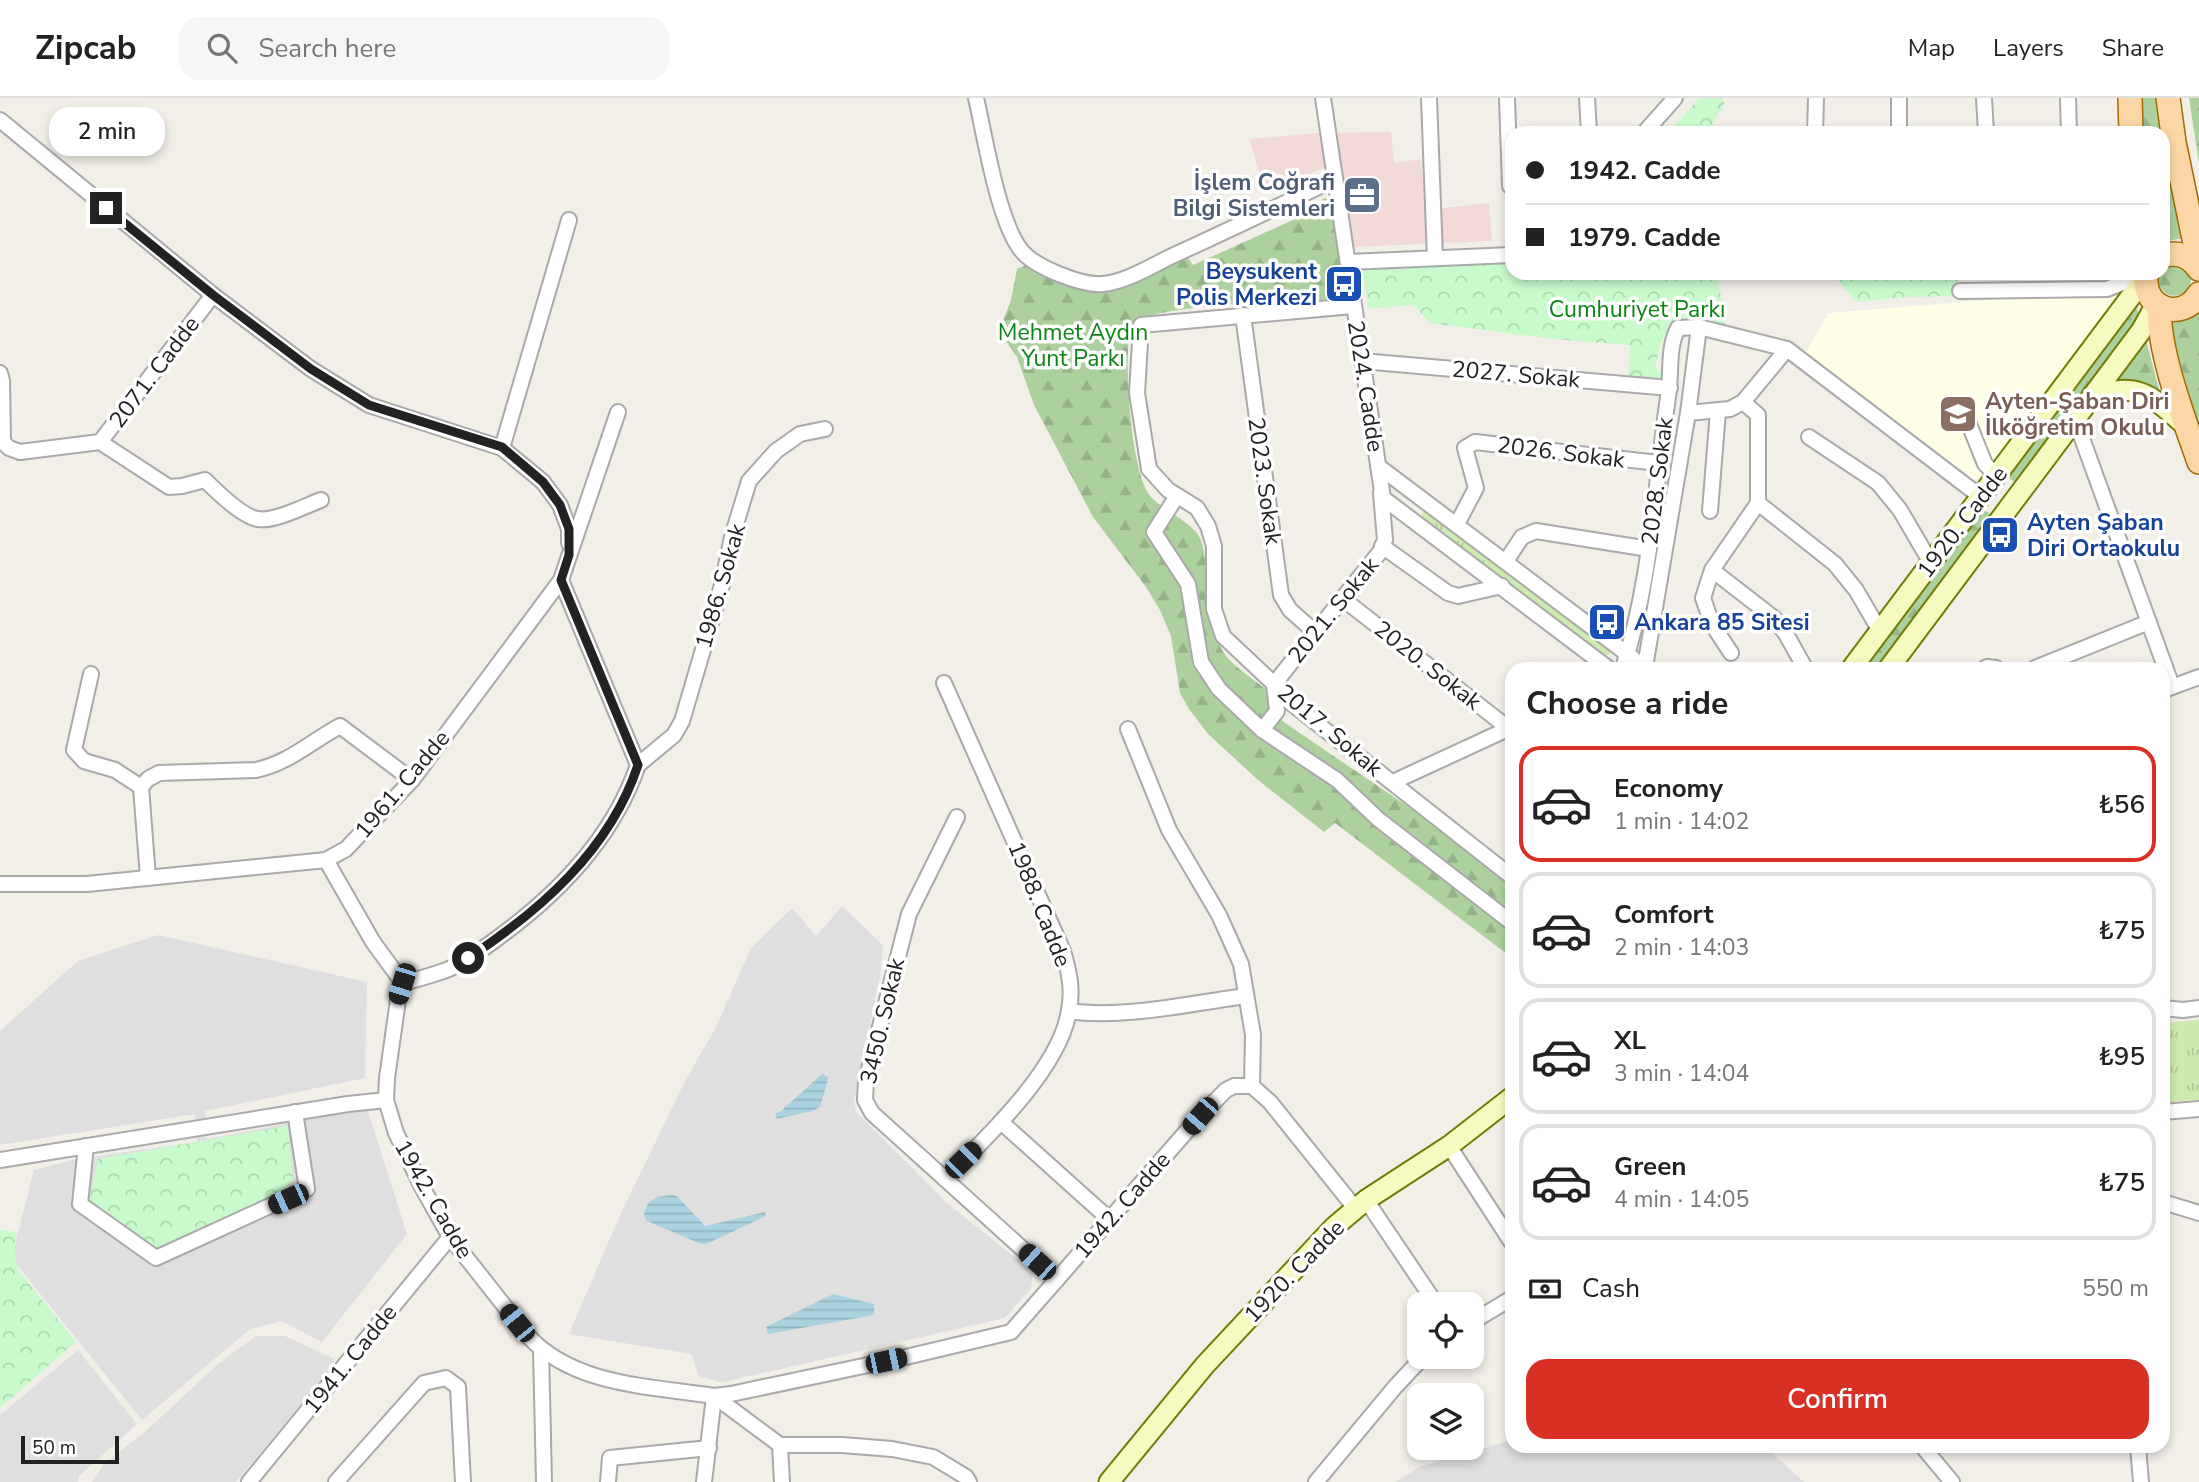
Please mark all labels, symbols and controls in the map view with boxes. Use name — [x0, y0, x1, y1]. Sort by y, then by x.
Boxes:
search box — [179, 17, 669, 80]
text: Zipcab — [35, 26, 137, 71]
icon: search — [203, 29, 241, 67]
text: Search here — [259, 31, 396, 66]
text: Map — [1908, 32, 1955, 64]
text: Layers — [1993, 32, 2064, 64]
text: Share — [2102, 32, 2164, 64]
callout: 2 min — [48, 106, 164, 155]
text: 2 min — [78, 116, 136, 147]
text: 1942. Cadde — [1568, 153, 1721, 188]
place label: İşlem Coğrafi Bilgi Sistemleri — [1173, 167, 1335, 224]
office icon: İşlem Coğrafi Bilgi Sistemleri — [1341, 174, 1383, 216]
route end — [90, 192, 122, 224]
text: 1979. Cadde — [1568, 220, 1721, 255]
place label: Beysukent Polis Merkezi — [1176, 256, 1317, 313]
bus stop icon: Beysukent Polis Merkezi — [1323, 263, 1365, 305]
park label: Cumhuriyet Parkı — [1549, 294, 1725, 325]
street label: 2071. Cadde — [102, 310, 207, 435]
park label: Mehmet Aydın Yunt Parkı — [998, 317, 1148, 374]
street label: 2024. Cadde — [1340, 318, 1391, 454]
street label: 2027. Sokak — [1451, 353, 1582, 396]
place label: Ayten-Şaban Diri İlköğretim Okulu — [1985, 386, 2169, 443]
school or university icon: Ayten-Şaban Diri İlköğretim Okulu — [1937, 393, 1979, 435]
street label: 2023. Sokak — [1240, 415, 1289, 547]
street label: 2028. Sokak — [1634, 415, 1681, 547]
street label: 2026. Sokak — [1495, 429, 1627, 476]
street label: 1920. Cadde — [1910, 460, 2015, 585]
place label: Ayten Şaban Diri Ortaokulu — [2027, 507, 2180, 564]
bus stop icon: Ayten Şaban Diri Ortaokulu — [1979, 514, 2021, 556]
street label: 1986. Sokak — [688, 520, 753, 652]
street label: 2021. Sokak — [1281, 550, 1386, 670]
bus stop icon: Ankara 85 Sitesi — [1586, 601, 1628, 643]
place label: Ankara 85 Sitesi — [1634, 607, 1810, 638]
street label: 2020. Sokak — [1368, 614, 1488, 717]
street label: 2017. Sokak — [1271, 677, 1389, 784]
text: Choose a ride — [1526, 682, 1728, 725]
street label: 1961. Cadde — [348, 724, 457, 845]
text: Economy — [1614, 771, 1723, 806]
icon: car — [1530, 773, 1593, 836]
text: ₺56 — [2098, 787, 2145, 822]
text: 1 min · 14:02 — [1614, 806, 1749, 837]
street label: 1988. Cadde — [1000, 837, 1079, 972]
text: Comfort — [1614, 897, 1714, 932]
icon: car — [1530, 899, 1593, 962]
text: ₺75 — [2098, 913, 2145, 948]
text: 2 min · 14:03 — [1614, 932, 1749, 963]
route start — [452, 942, 484, 974]
street label: 3450. Sokak — [853, 955, 912, 1087]
car — [386, 961, 419, 1007]
text: XL — [1614, 1023, 1646, 1058]
icon: car — [1530, 1025, 1593, 1088]
text: ₺95 — [2098, 1039, 2145, 1074]
text: 3 min · 14:04 — [1614, 1058, 1749, 1089]
car — [1179, 1093, 1222, 1139]
street label: 1942. Cadde — [387, 1134, 480, 1264]
car — [941, 1138, 986, 1182]
street label: 1942. Cadde — [1067, 1145, 1178, 1266]
text: Green — [1614, 1149, 1687, 1184]
icon: car — [1530, 1151, 1593, 1214]
text: ₺75 — [2098, 1165, 2145, 1200]
car — [265, 1181, 312, 1217]
text: 4 min · 14:05 — [1614, 1184, 1749, 1215]
street label: 1920. Cadde — [1237, 1213, 1352, 1330]
car — [1015, 1240, 1060, 1284]
icon: cash — [1526, 1270, 1564, 1308]
text: Cash — [1582, 1271, 1640, 1306]
text: 550 m — [2082, 1273, 2149, 1304]
map controls — [1407, 1292, 1484, 1460]
button: locate — [1407, 1292, 1484, 1369]
street label: 1941. Cadde — [297, 1298, 404, 1421]
car — [496, 1300, 539, 1346]
car — [864, 1346, 909, 1376]
button: Confirm — [1526, 1359, 2149, 1439]
button: layers — [1407, 1383, 1484, 1460]
scale bar — [21, 1433, 119, 1465]
text: 50 m — [32, 1435, 76, 1461]

